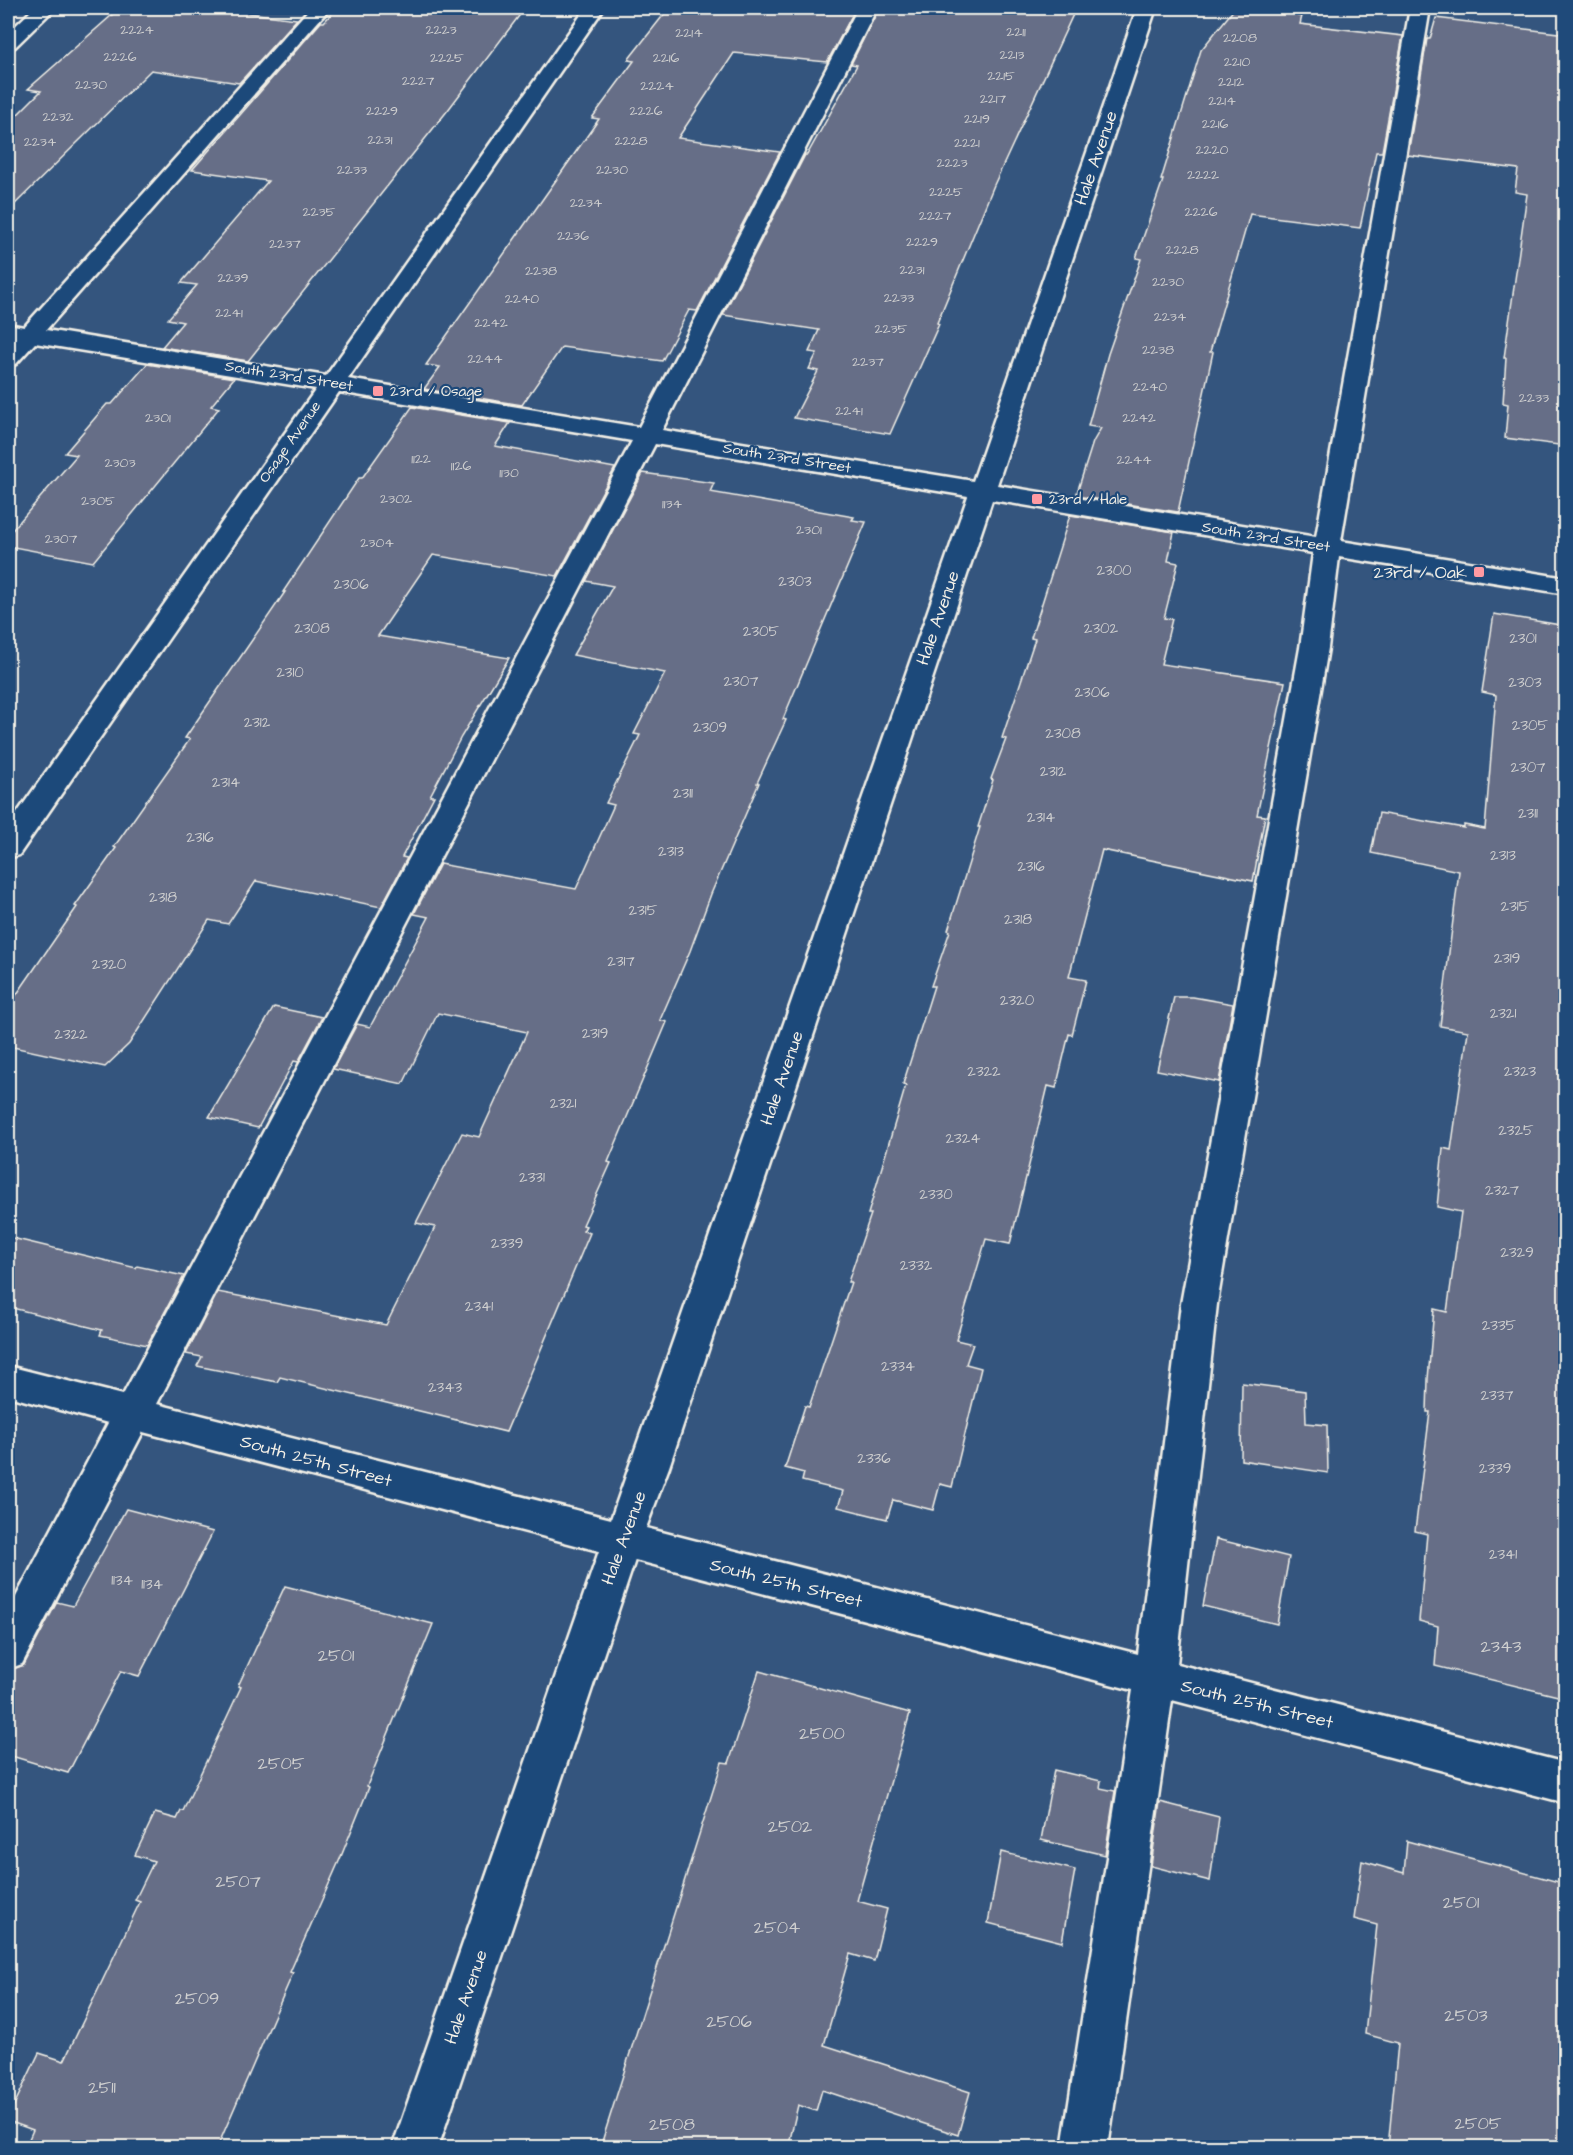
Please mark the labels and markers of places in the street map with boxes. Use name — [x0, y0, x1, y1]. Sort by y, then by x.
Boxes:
place label: 23rd / Osage — [390, 381, 482, 403]
marker: 23rd / Osage — [371, 384, 385, 398]
place label: 23rd / Hale — [1049, 489, 1127, 510]
marker: 23rd / Hale — [1030, 492, 1044, 506]
place label: 23rd / Oak — [1374, 560, 1467, 585]
marker: 23rd / Oak — [1472, 565, 1486, 579]

